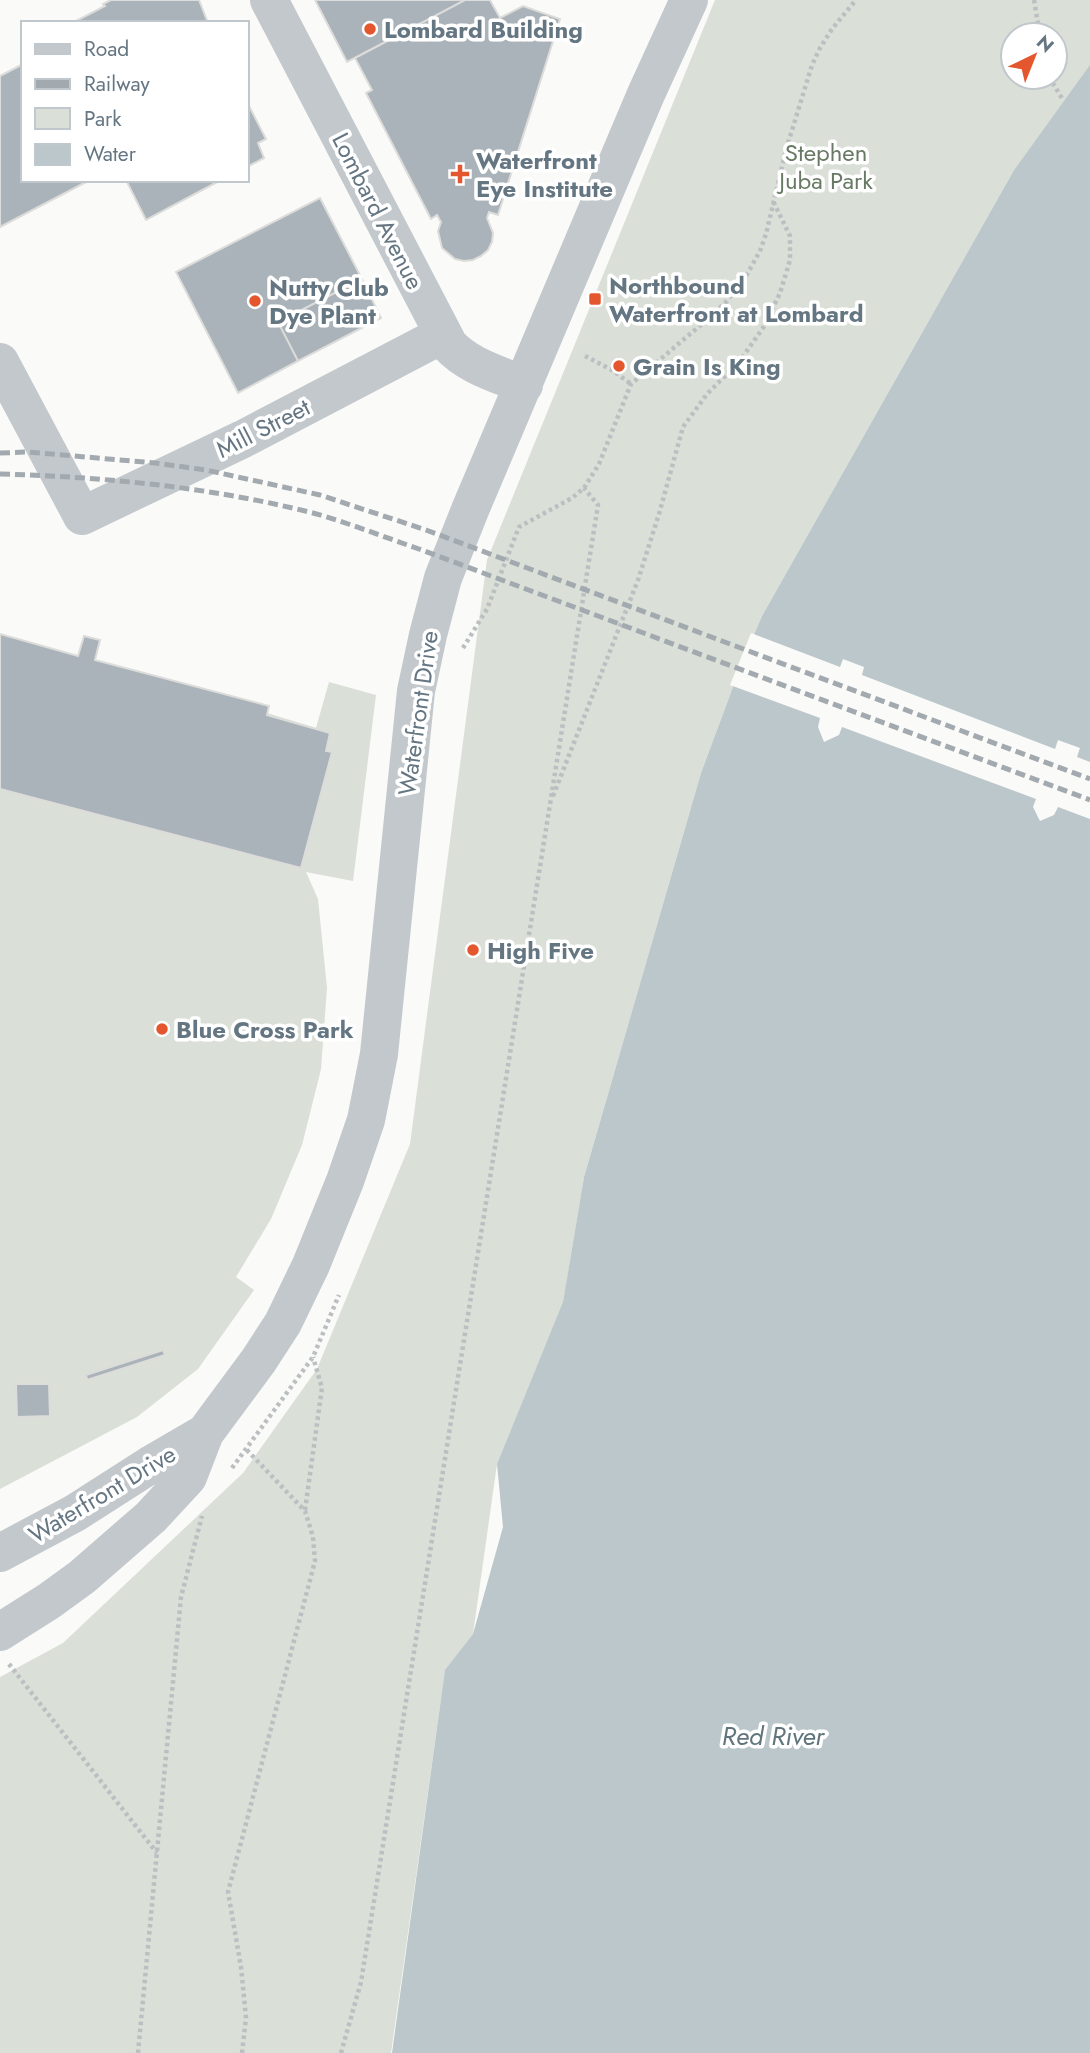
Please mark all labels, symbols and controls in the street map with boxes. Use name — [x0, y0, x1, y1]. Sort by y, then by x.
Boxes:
place label: Lombard Building — [384, 12, 583, 47]
legend — [21, 21, 248, 182]
marker: Lombard Building — [362, 21, 378, 37]
north arrow — [999, 21, 1069, 91]
text: N — [1031, 29, 1060, 59]
text: Road — [84, 34, 129, 64]
text: Railway — [84, 69, 150, 99]
text: Park — [84, 104, 122, 134]
street label: Lombard Avenue — [323, 127, 433, 295]
park label: Stephen Juba Park — [776, 135, 873, 198]
text: Water — [84, 139, 137, 169]
place label: Waterfront Eye Institute — [476, 143, 613, 206]
marker: Waterfront Eye Institute — [450, 164, 470, 184]
place label: Northbound Waterfront at Lombard — [609, 268, 864, 331]
place label: Nutty Club Dye Plant — [269, 270, 389, 333]
marker: Northbound Waterfront at Lombard — [587, 291, 603, 307]
marker: Nutty Club Dye Plant — [247, 293, 263, 309]
place label: Grain Is King — [633, 349, 781, 384]
marker: Grain Is King — [611, 358, 627, 374]
street label: Mill Street — [210, 389, 316, 467]
street label: Waterfront Drive — [389, 628, 447, 798]
place label: High Five — [487, 933, 594, 968]
marker: High Five — [465, 942, 481, 958]
place label: Blue Cross Park — [176, 1012, 354, 1047]
marker: Blue Cross Park — [154, 1021, 170, 1037]
street label: Waterfront Drive — [22, 1436, 182, 1552]
water label: Red River — [722, 1717, 826, 1755]

